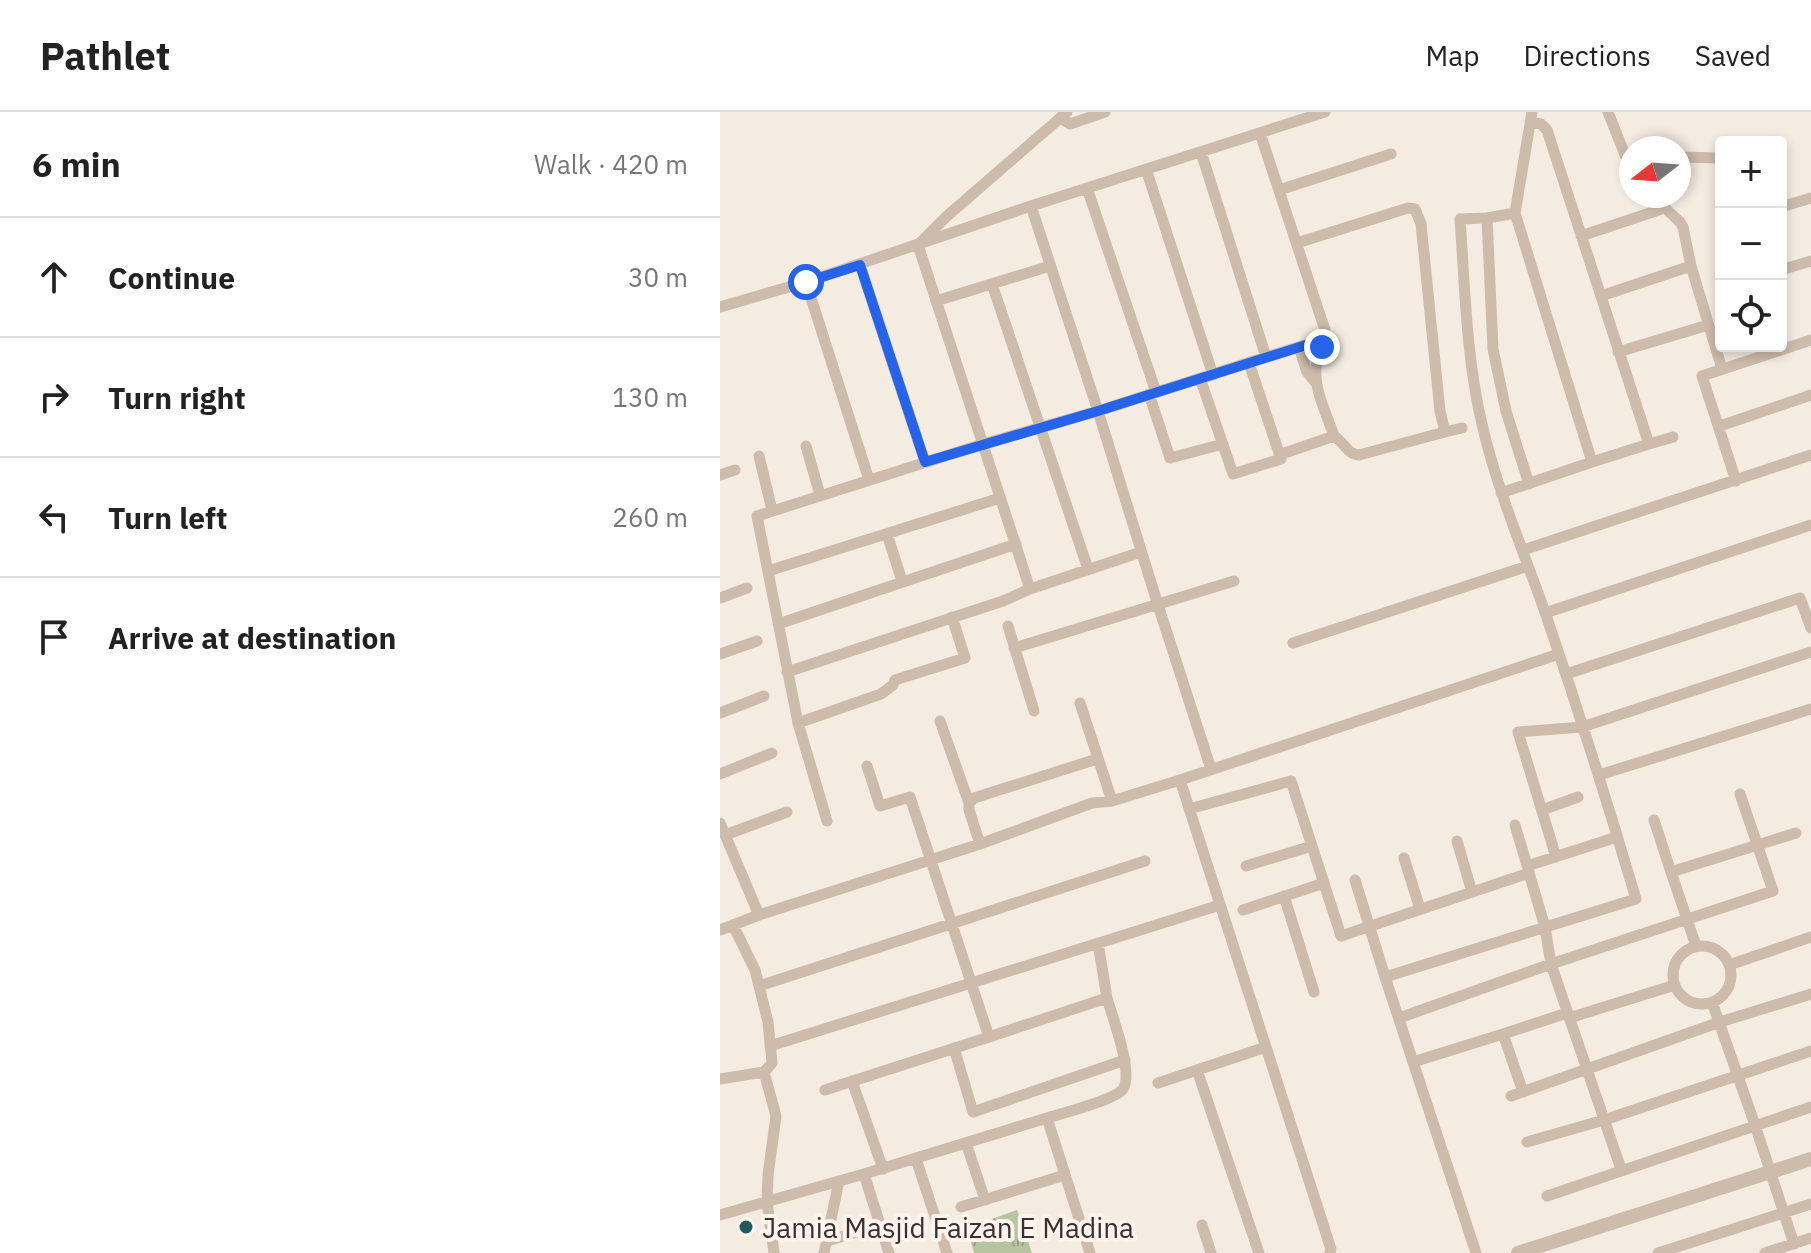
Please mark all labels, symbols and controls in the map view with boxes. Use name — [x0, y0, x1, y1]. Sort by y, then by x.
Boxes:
text: Pathlet — [40, 31, 170, 80]
text: Map — [1425, 37, 1479, 74]
text: Directions — [1523, 37, 1651, 74]
text: Saved — [1695, 37, 1771, 74]
north arrow — [1619, 136, 1691, 208]
map controls — [1715, 136, 1787, 352]
button: + — [1715, 136, 1787, 208]
text: 6 min — [32, 142, 121, 186]
text: Walk · 420 m — [534, 147, 688, 181]
button: − — [1715, 208, 1787, 280]
icon: ahead — [32, 255, 76, 299]
text: Continue — [108, 258, 235, 297]
text: 30 m — [628, 260, 688, 294]
route start — [788, 264, 824, 300]
button: locate — [1715, 280, 1787, 352]
route end — [1304, 329, 1340, 365]
icon: right — [32, 375, 76, 419]
text: Turn right — [108, 378, 246, 417]
text: 130 m — [612, 380, 688, 414]
icon: left — [32, 495, 76, 539]
text: Turn left — [108, 498, 227, 537]
text: 260 m — [612, 500, 688, 534]
icon: arrive — [32, 615, 76, 659]
text: Arrive at destination — [108, 618, 396, 657]
place label: Jamia Masjid Faizan E Madina — [762, 1209, 1134, 1246]
marker: Jamia Masjid Faizan E Madina — [737, 1218, 755, 1236]

